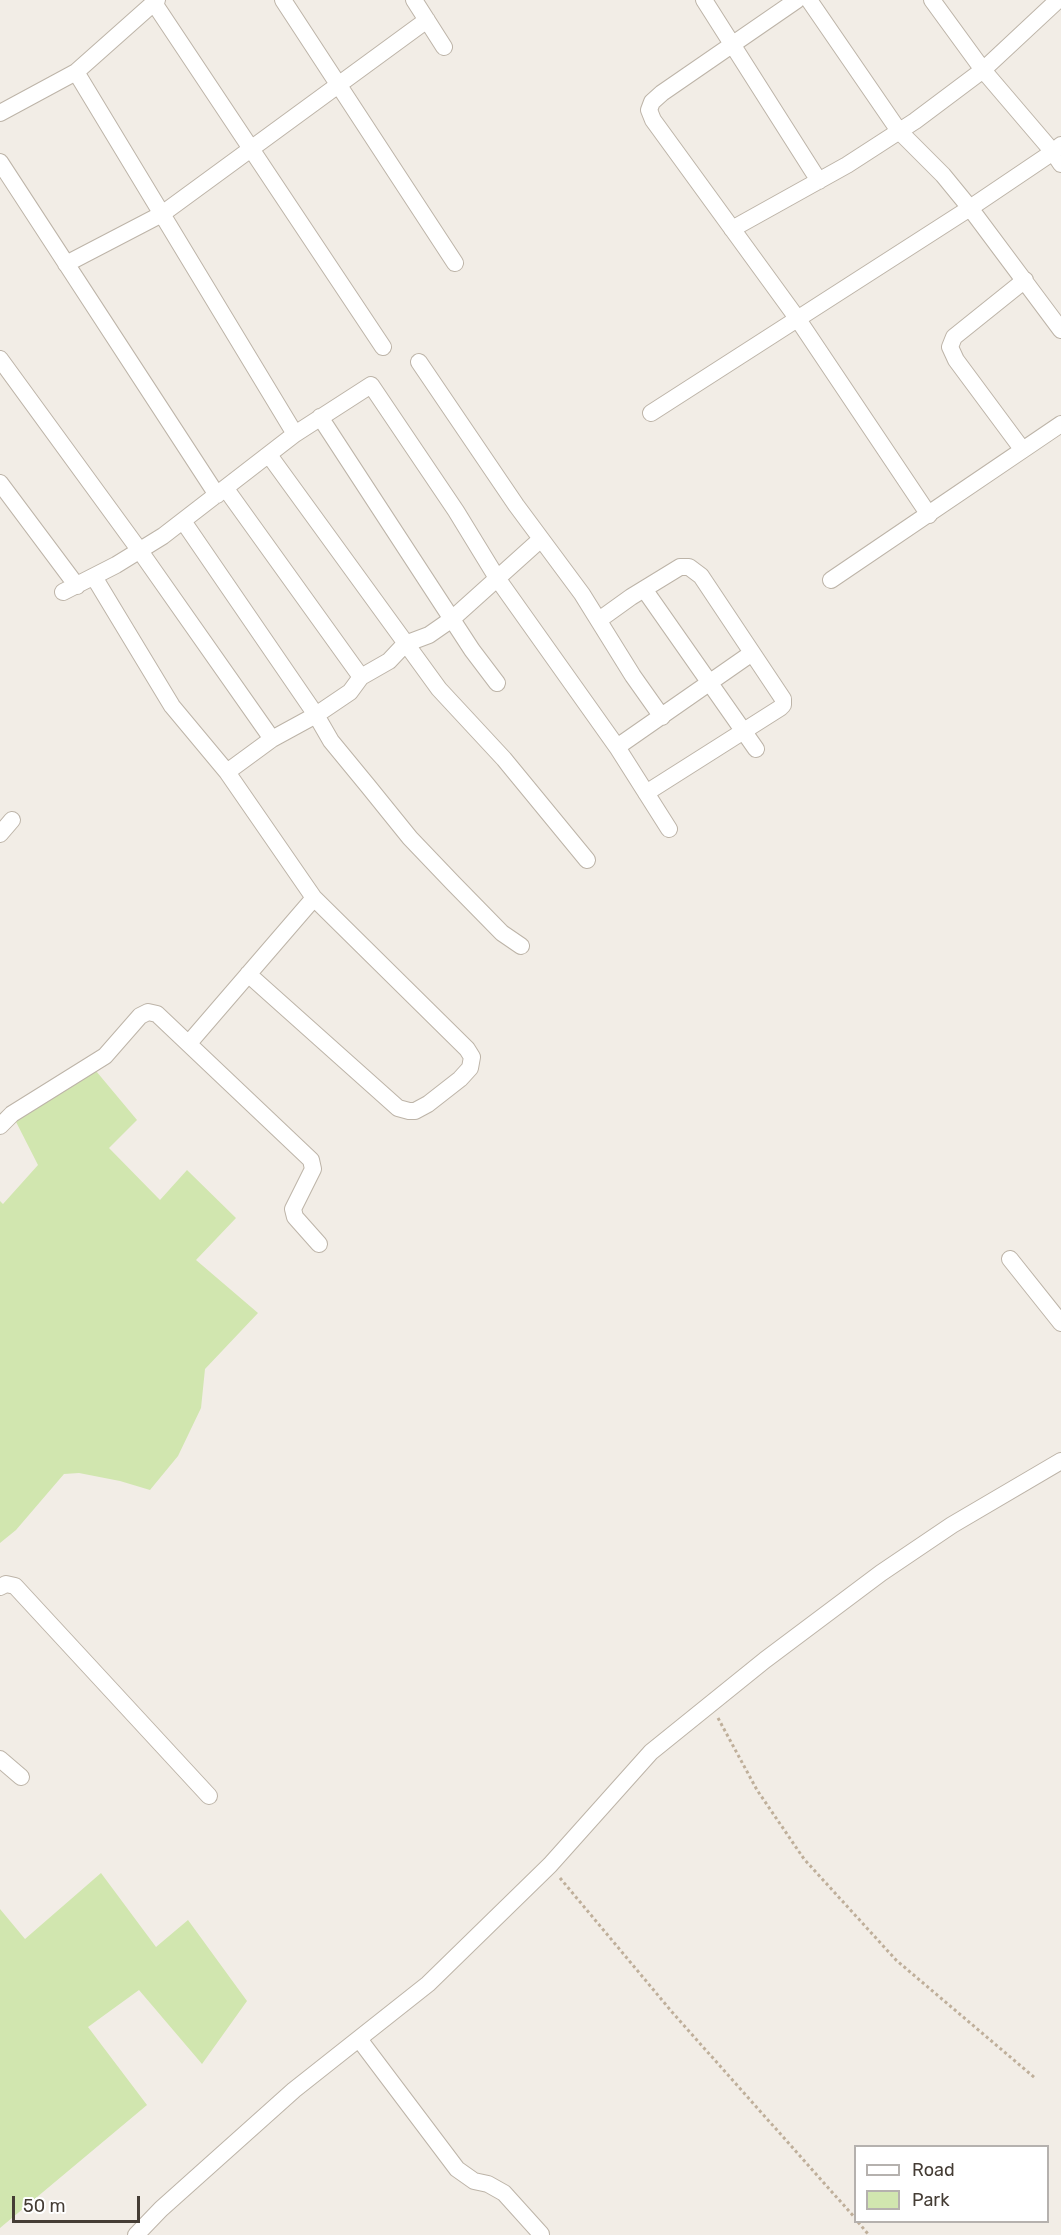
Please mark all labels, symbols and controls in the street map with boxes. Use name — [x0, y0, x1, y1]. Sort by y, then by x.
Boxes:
legend — [854, 2145, 1049, 2223]
text: Road — [912, 2159, 955, 2181]
scale bar — [15, 2184, 142, 2222]
text: Park — [912, 2189, 949, 2211]
text: 50 m — [23, 2195, 66, 2217]

